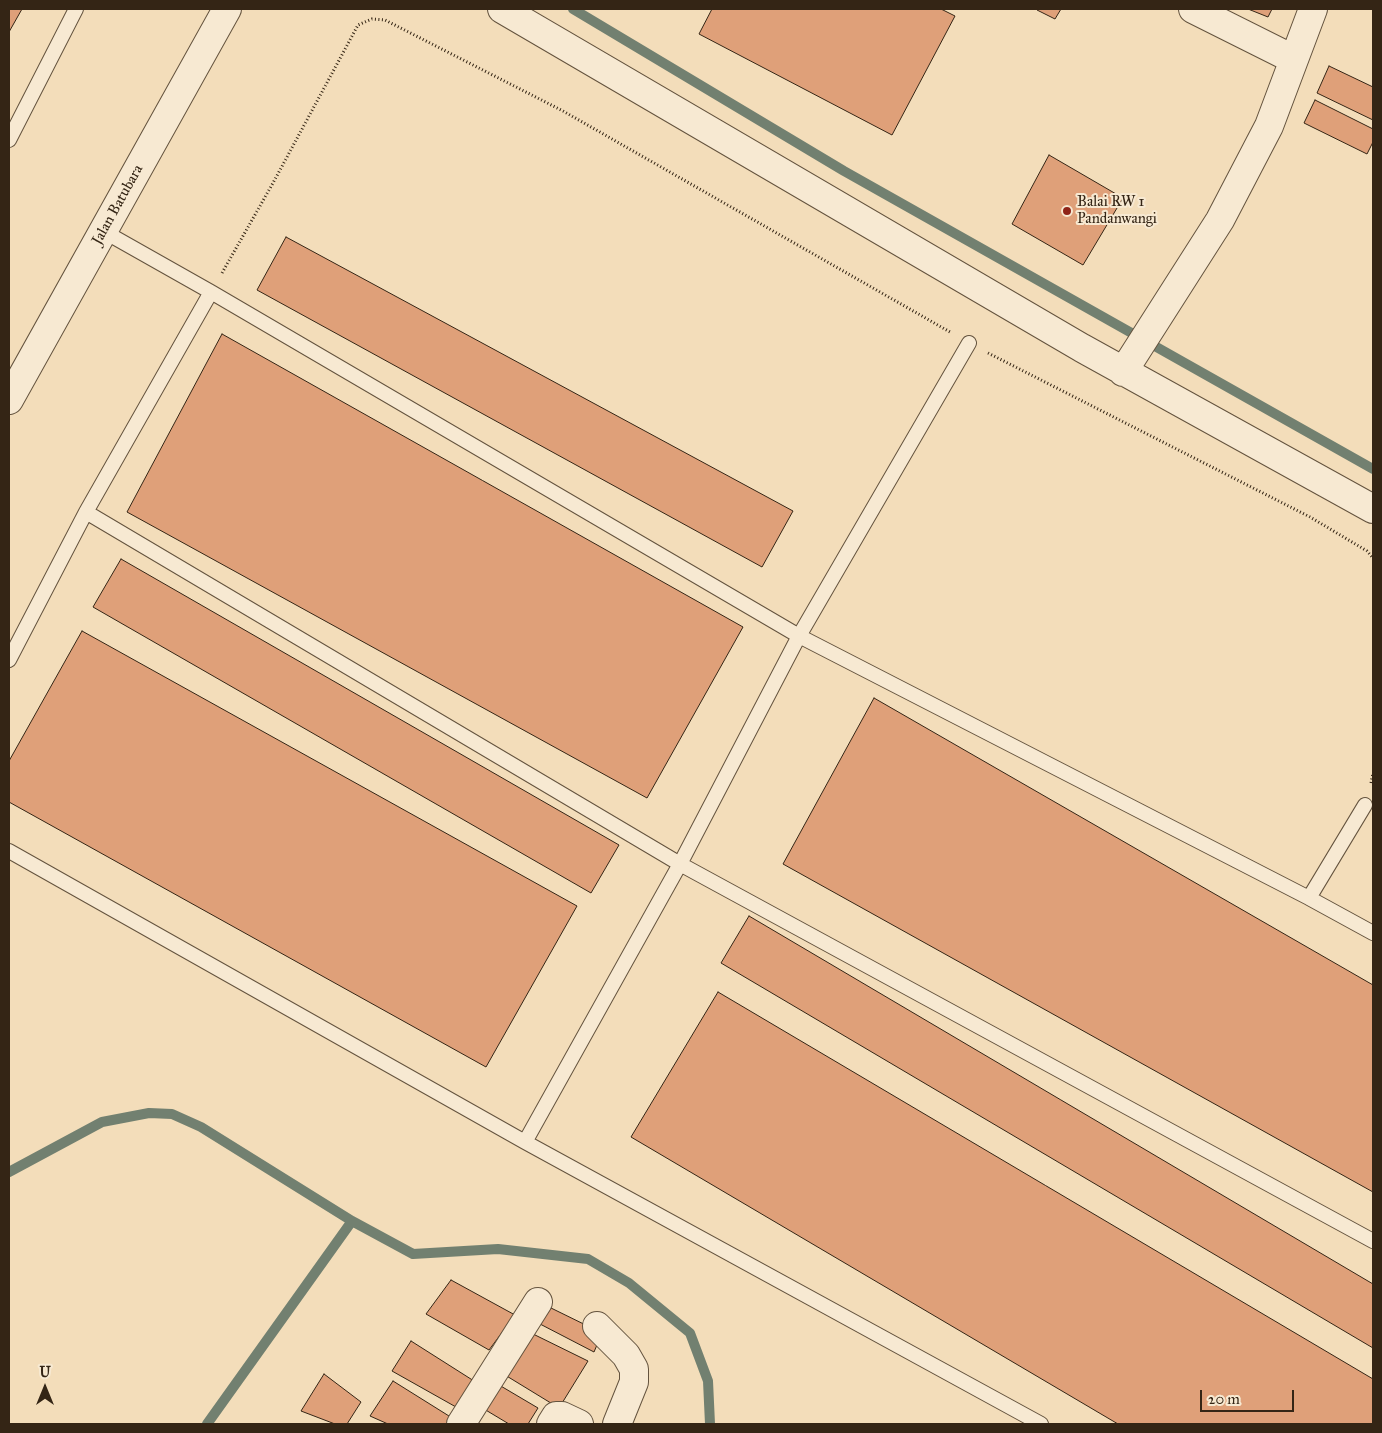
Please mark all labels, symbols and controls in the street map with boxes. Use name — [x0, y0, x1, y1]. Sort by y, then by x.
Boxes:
street label: Jalan Batubara — [89, 162, 147, 248]
place label: Balai RW 1 Pandanwangi — [1077, 193, 1157, 228]
marker: Balai RW 1 Pandanwangi — [1061, 205, 1073, 217]
north arrow — [20, 1363, 70, 1413]
text: U — [39, 1364, 51, 1381]
scale bar — [1202, 1380, 1296, 1412]
text: 20 m — [1208, 1390, 1240, 1408]

